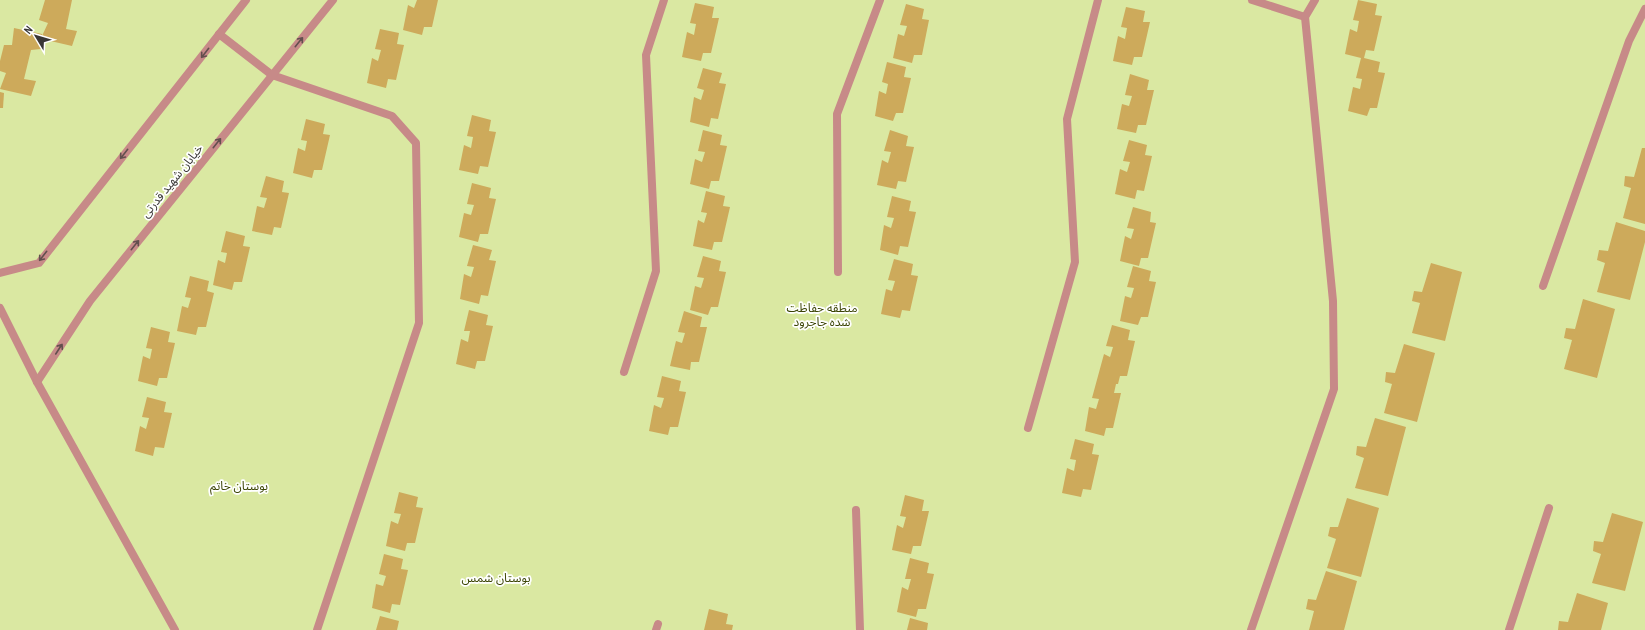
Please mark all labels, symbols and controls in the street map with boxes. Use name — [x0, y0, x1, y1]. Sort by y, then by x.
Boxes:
north arrow — [16, 16, 56, 56]
text: N — [21, 23, 36, 37]
one-way arrow — [294, 37, 303, 48]
one-way arrow — [200, 47, 209, 58]
one-way arrow — [213, 138, 221, 149]
street label: خیابان شهید قدرتی — [137, 141, 207, 221]
one-way arrow — [120, 149, 128, 160]
one-way arrow — [131, 239, 140, 250]
one-way arrow — [39, 251, 48, 262]
park label: منطقه حفاظت شده جاجرود — [786, 300, 858, 330]
one-way arrow — [55, 343, 63, 355]
park label: بوستان خاتم — [210, 478, 268, 495]
park label: بوستان شمس — [462, 570, 530, 586]

